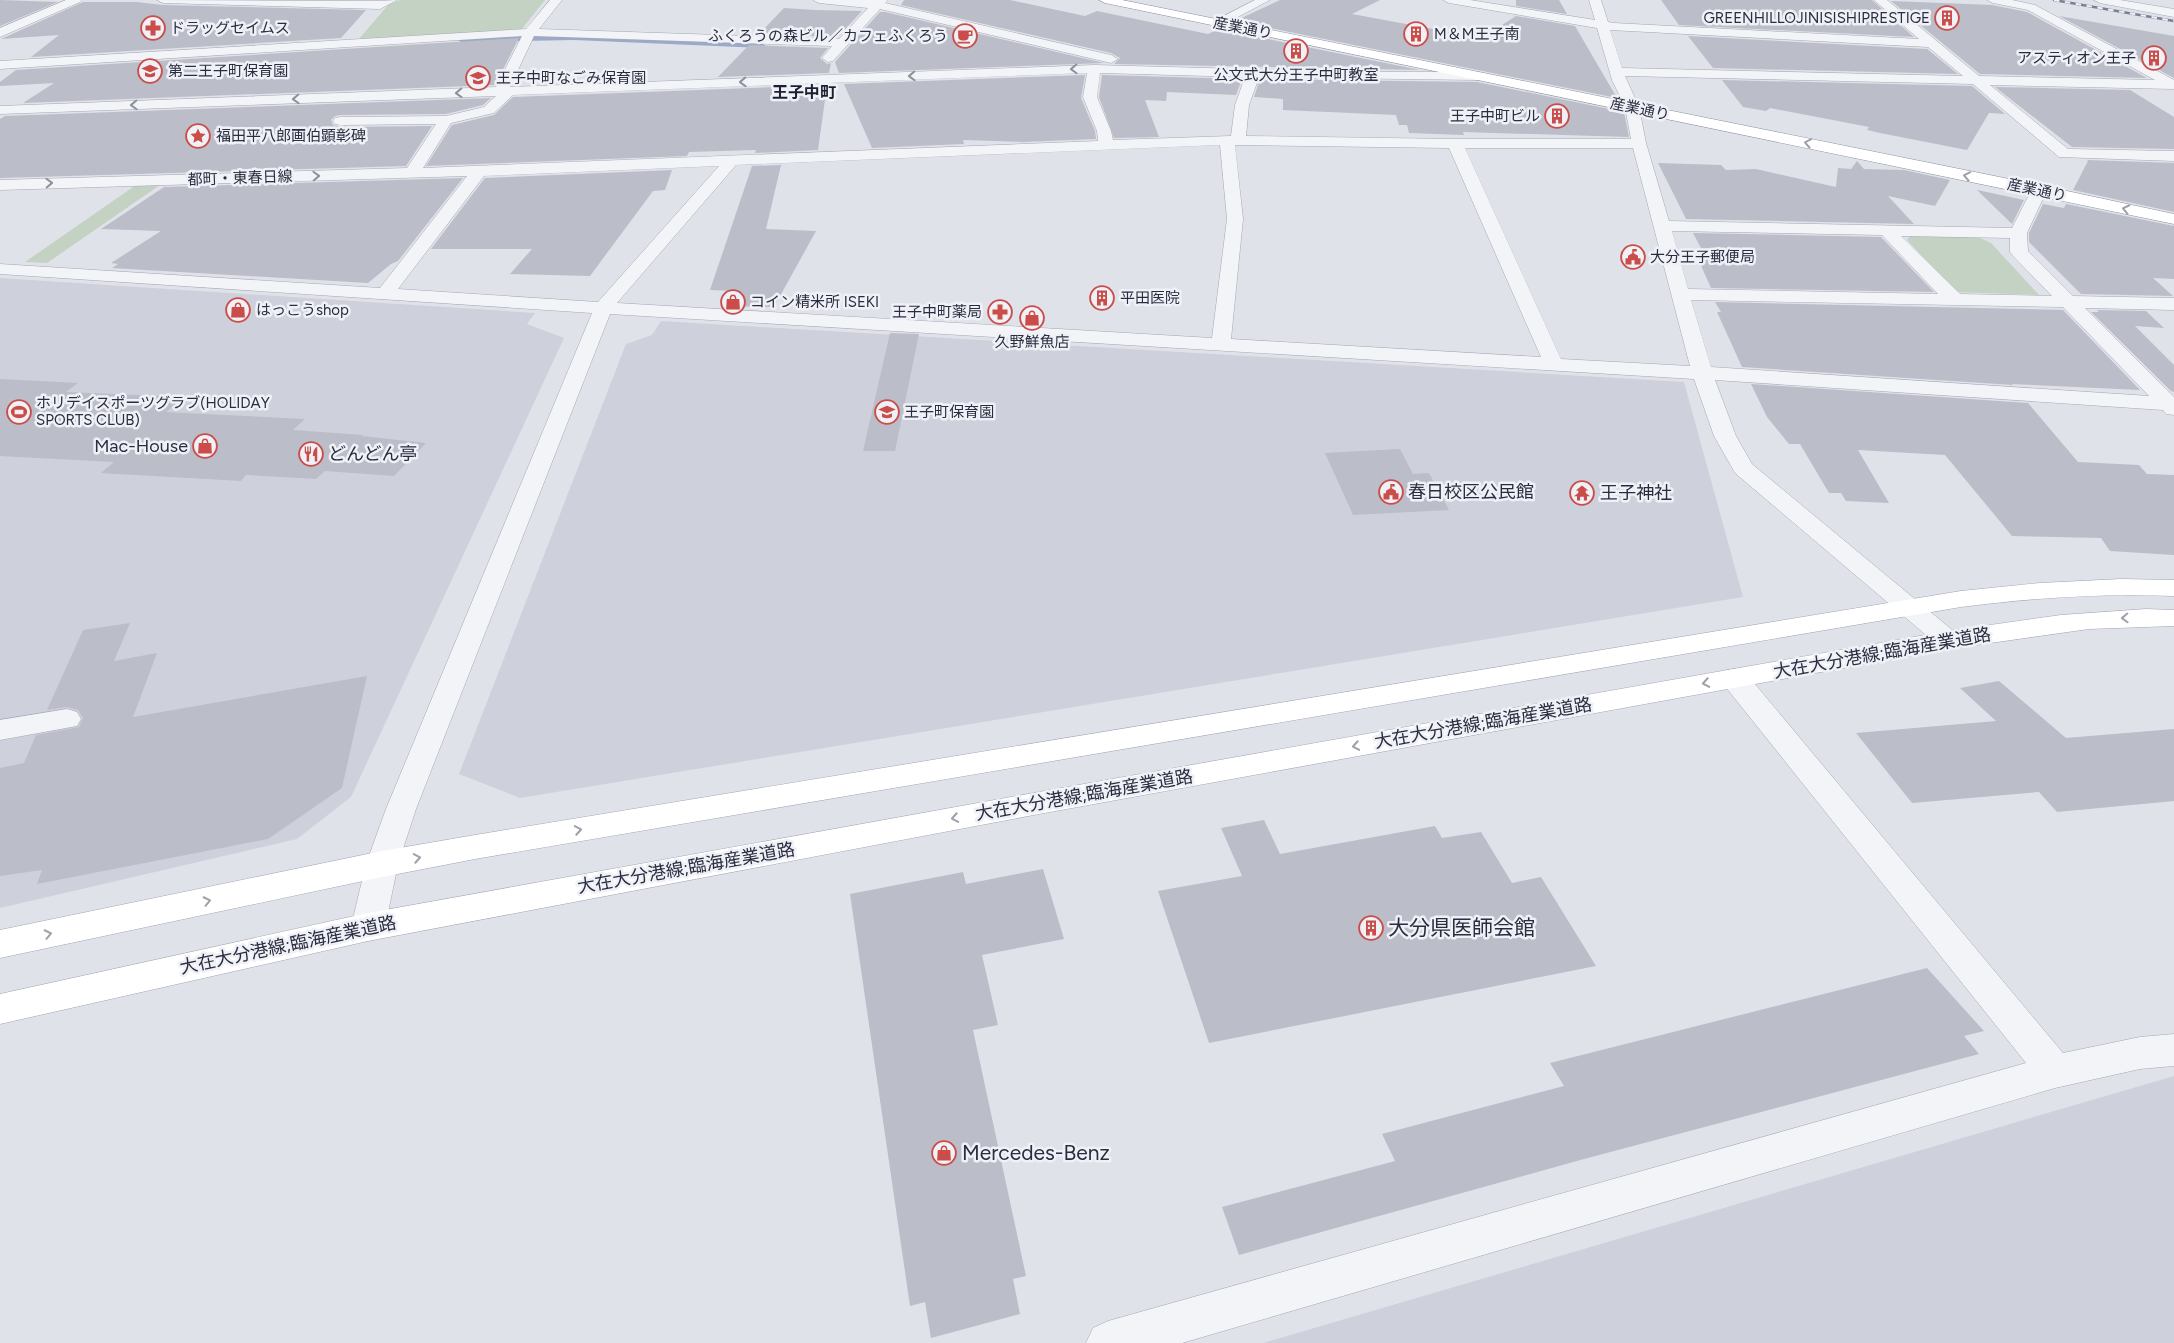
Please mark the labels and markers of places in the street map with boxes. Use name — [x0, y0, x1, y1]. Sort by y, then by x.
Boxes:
building icon: GREENHILLOJINISISHIPRESTIGE — [1934, 5, 1960, 31]
place label: GREENHILLOJINISISHIPRESTIGE — [1703, 9, 1930, 27]
pharmacy icon: ドラッグセイムス — [140, 15, 166, 41]
place label: ドラッグセイムス — [170, 19, 290, 37]
building icon: M＆M王子南 — [1403, 21, 1429, 47]
cafe icon: ふくろうの森ビル／カフェふくろう — [952, 23, 978, 49]
place label: M＆M王子南 — [1434, 25, 1519, 43]
place label: ふくろうの森ビル／カフェふくろう — [708, 27, 948, 45]
building icon: 公文式大分王子中町教室 — [1283, 38, 1309, 64]
building icon: アスティオン王子 — [2141, 45, 2167, 71]
place label: アスティオン王子 — [2017, 49, 2136, 67]
school or university icon: 第二王子町保育園 — [137, 58, 163, 84]
place label: 第二王子町保育園 — [168, 62, 288, 80]
school or university icon: 王子中町なごみ保育園 — [465, 65, 491, 91]
place label: 公文式大分王子中町教室 — [1213, 66, 1379, 84]
place label: 王子中町なごみ保育園 — [496, 69, 646, 87]
building icon: 王子中町ビル — [1544, 103, 1570, 129]
place label: 王子中町ビル — [1450, 107, 1540, 125]
place icon: 福田平八郎画伯顕彰碑 — [185, 123, 211, 149]
place label: 福田平八郎画伯顕彰碑 — [216, 127, 366, 145]
public building icon: 大分王子郵便局 — [1620, 244, 1646, 270]
place label: 大分王子郵便局 — [1650, 248, 1755, 266]
building icon: 平田医院 — [1089, 285, 1115, 311]
shop icon: コイン精米所 ISEKI — [720, 289, 746, 315]
place label: 平田医院 — [1120, 289, 1180, 307]
place label: コイン精米所 ISEKI — [750, 293, 879, 311]
shop icon: はっこうshop — [225, 297, 251, 323]
pharmacy icon: 王子中町薬局 — [987, 299, 1013, 325]
place label: はっこうshop — [256, 301, 349, 319]
place label: 王子中町薬局 — [892, 303, 982, 321]
shop icon: 久野鮮魚店 — [1019, 305, 1045, 331]
place label: 久野鮮魚店 — [994, 333, 1070, 351]
place label: ホリデイスポーツグラブ(HOLIDAY SPORTS CLUB) — [36, 394, 270, 429]
sports icon: ホリデイスポーツグラブ(HOLIDAY SPORTS CLUB) — [6, 399, 32, 425]
school or university icon: 王子町保育園 — [874, 399, 900, 425]
place label: 王子町保育園 — [904, 403, 994, 421]
shop icon: Mac-House — [192, 433, 218, 459]
place label: Mac-House — [94, 435, 188, 457]
restaurant icon: どんどん亭 — [298, 441, 324, 467]
place label: どんどん亭 — [328, 443, 417, 465]
public building icon: 春日校区公民館 — [1378, 479, 1404, 505]
temple icon: 王子神社 — [1569, 480, 1595, 506]
place label: 春日校区公民館 — [1408, 481, 1534, 503]
place label: 王子神社 — [1600, 482, 1672, 504]
building icon: 大分県医師会館 — [1358, 915, 1384, 941]
place label: 大分県医師会館 — [1388, 915, 1535, 940]
shop icon: Mercedes-Benz — [931, 1140, 957, 1166]
place label: Mercedes-Benz — [962, 1140, 1110, 1165]

